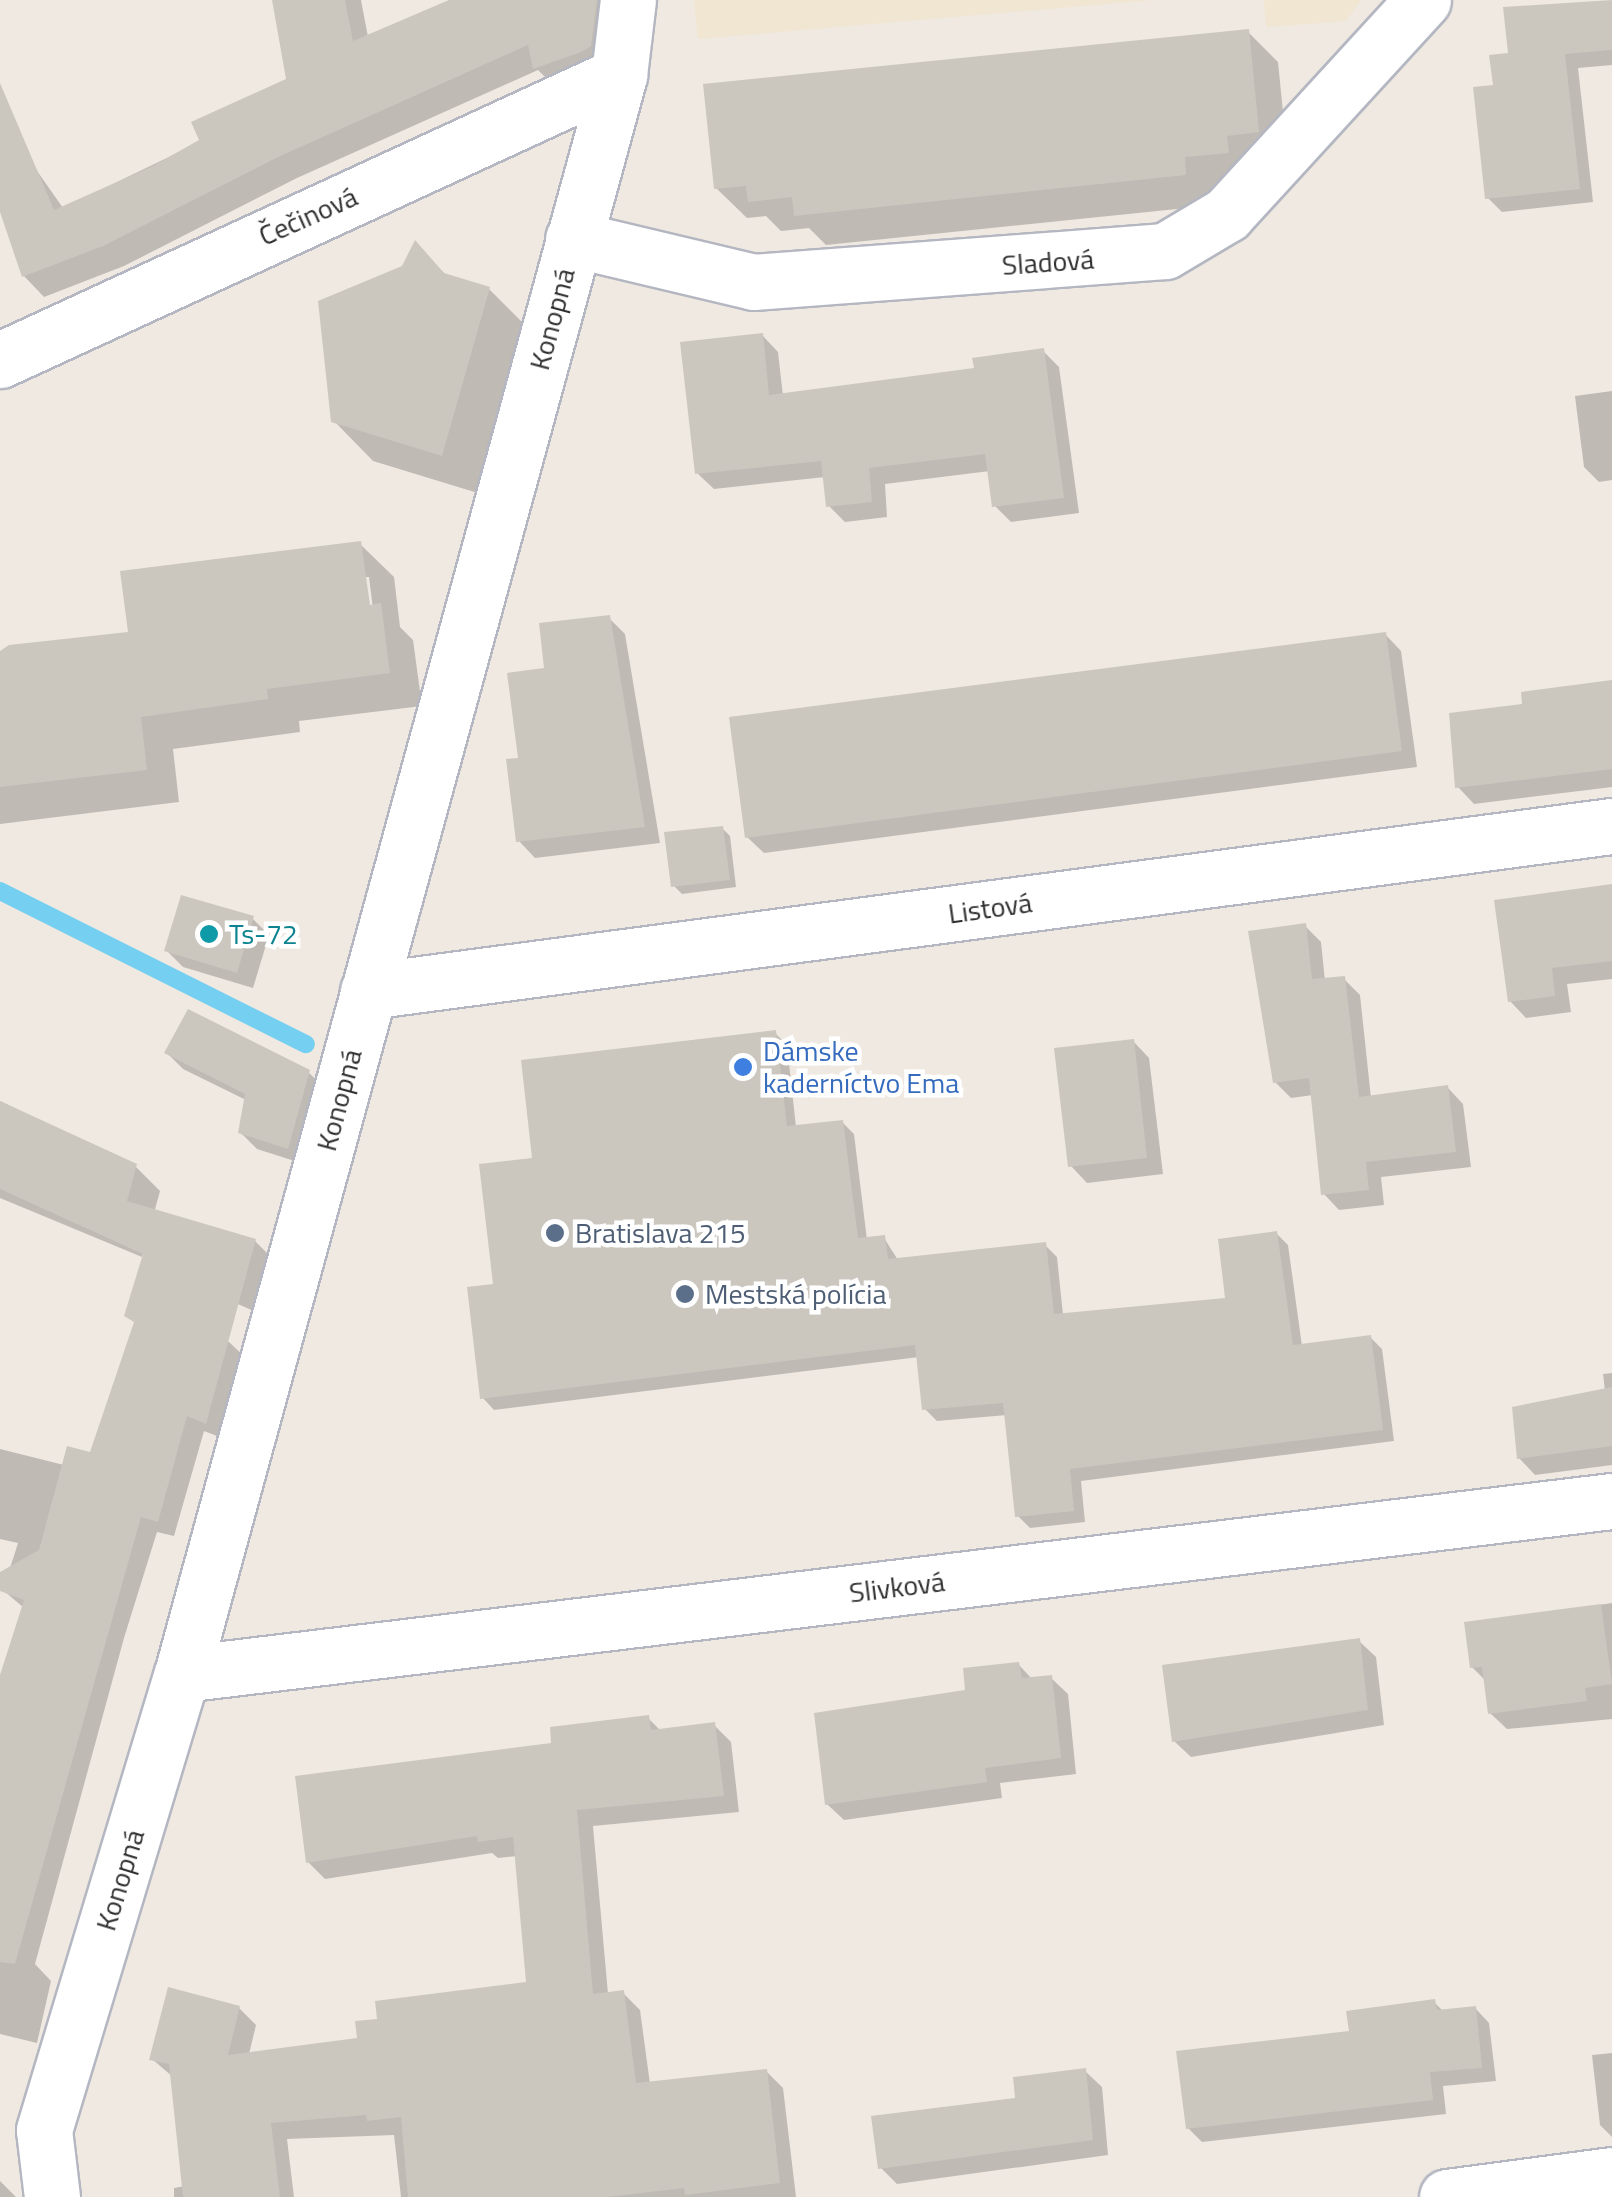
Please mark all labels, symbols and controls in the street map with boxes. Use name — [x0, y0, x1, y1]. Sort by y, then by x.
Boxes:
street label: Čečinová — [254, 179, 362, 253]
street label: Sladová — [1001, 242, 1095, 282]
street label: Konopná — [522, 264, 582, 374]
street label: Listová — [946, 886, 1034, 930]
place label: Ts-72 — [229, 917, 298, 951]
marker: Ts-72 — [198, 923, 220, 945]
place label: Dámske kaderníctvo Ema — [763, 1034, 959, 1100]
street label: Konopná — [309, 1045, 369, 1155]
marker: Dámske kaderníctvo Ema — [732, 1056, 754, 1078]
place label: Bratislava 215 — [575, 1216, 746, 1250]
marker: Bratislava 215 — [544, 1222, 566, 1244]
place label: Mestská polícia — [705, 1277, 886, 1311]
marker: Mestská polícia — [674, 1283, 696, 1305]
street label: Slivková — [847, 1564, 947, 1610]
street label: Konopná — [89, 1825, 151, 1935]

